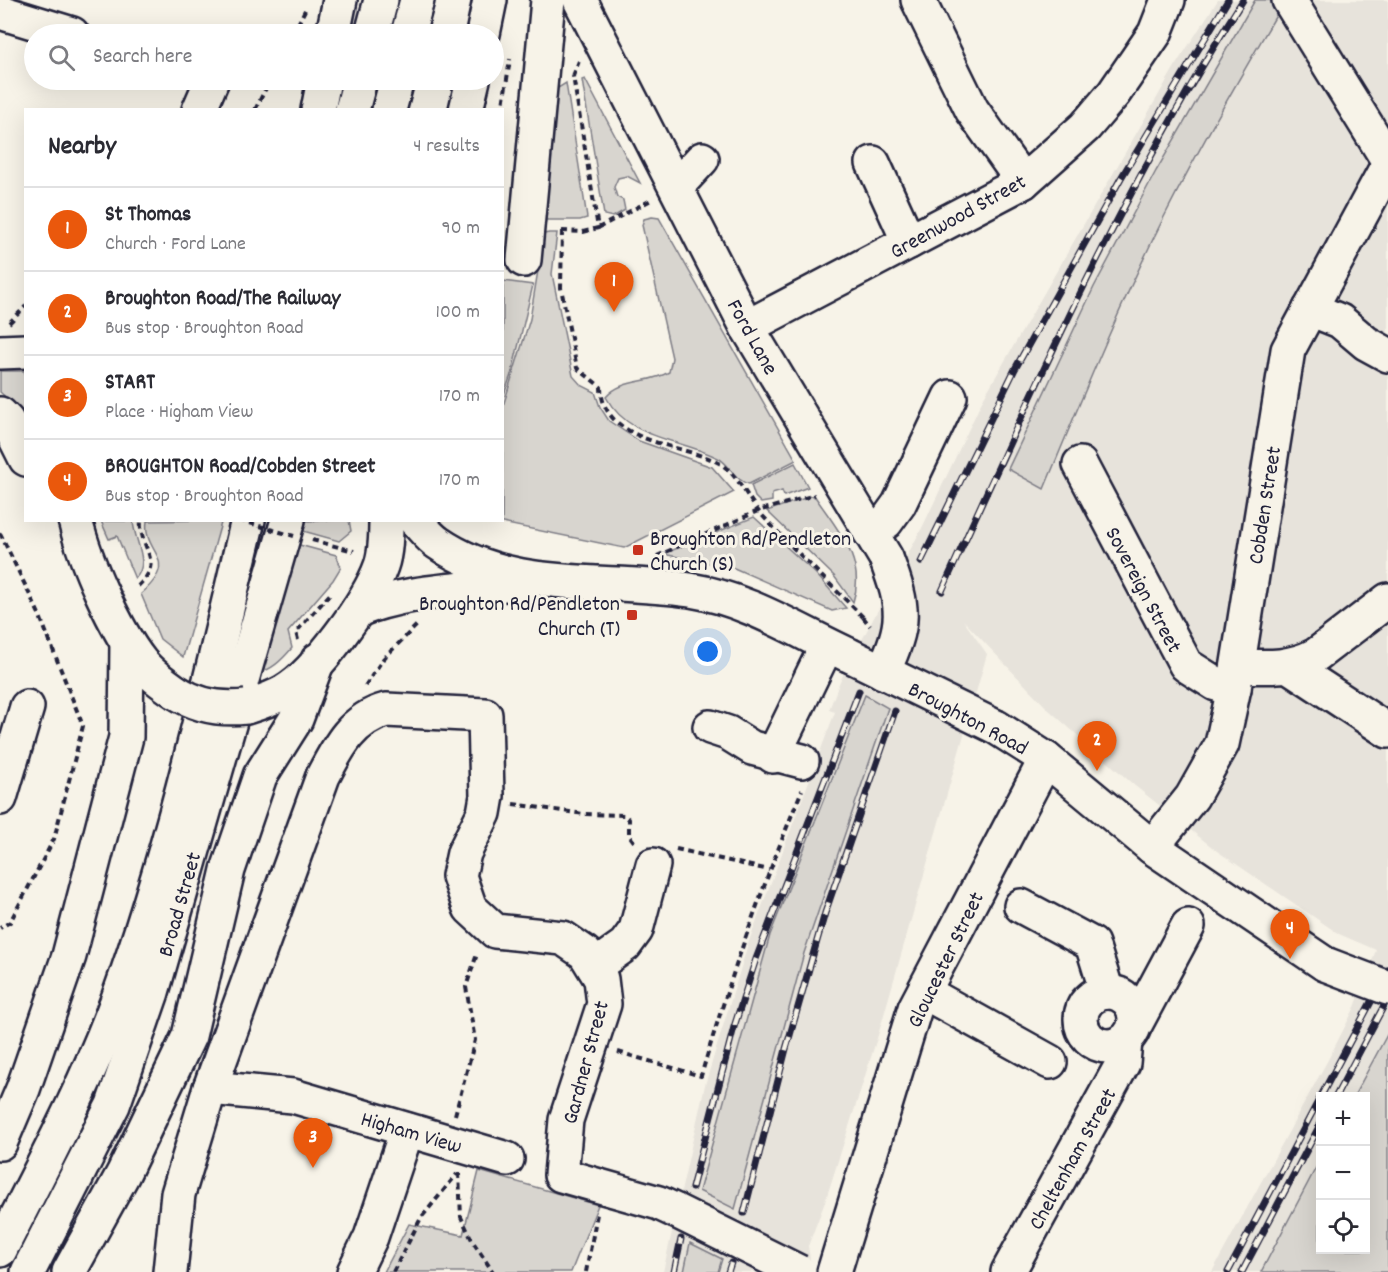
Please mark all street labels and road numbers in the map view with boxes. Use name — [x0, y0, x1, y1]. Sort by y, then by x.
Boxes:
street label: Greenwood Street — [885, 168, 1032, 268]
street label: Ford Lane — [717, 294, 784, 381]
street label: Cobden Street — [1242, 444, 1291, 567]
street label: Sovereign Street — [1096, 522, 1188, 659]
street label: Broughton Road — [902, 675, 1033, 765]
street label: Broad Street — [152, 849, 211, 961]
street label: Gloucester Street — [901, 887, 993, 1034]
street label: Gardner Street — [556, 998, 619, 1128]
street label: Cheltenham Street — [1022, 1083, 1126, 1236]
street label: Higham View — [357, 1105, 465, 1164]

